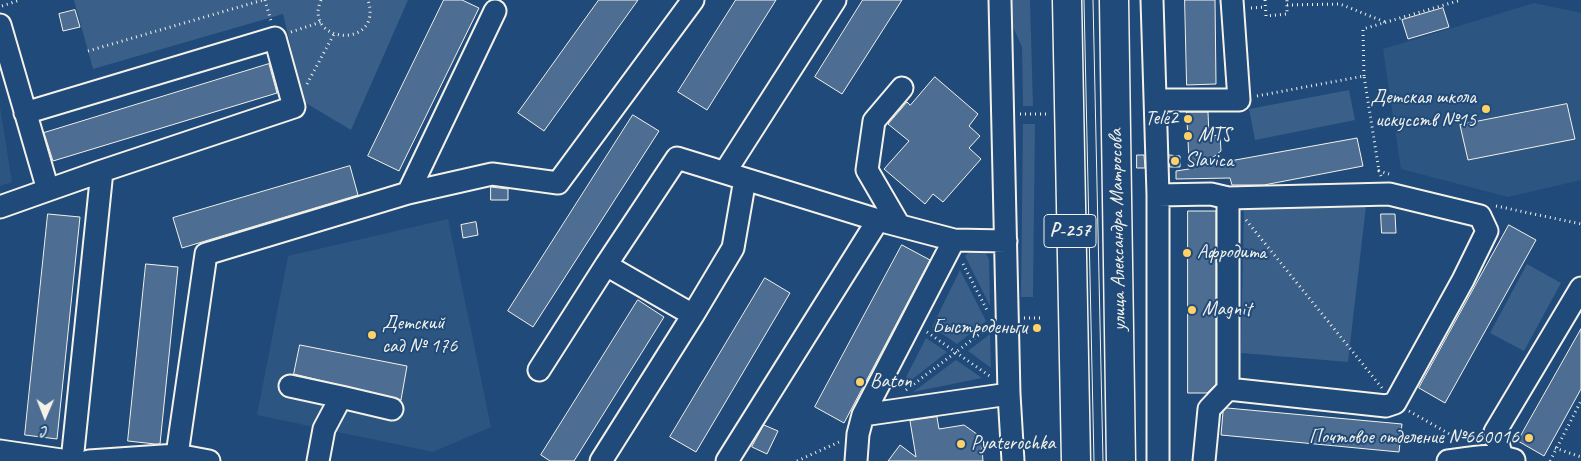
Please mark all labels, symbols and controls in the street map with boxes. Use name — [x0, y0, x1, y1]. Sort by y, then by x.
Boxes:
place label: Детская школа искусств №15 — [1371, 86, 1476, 133]
marker: Детская школа искусств №15 — [1480, 103, 1492, 115]
place label: Tele2 — [1145, 107, 1178, 131]
marker: Tele2 — [1182, 113, 1194, 125]
place label: MTS — [1198, 124, 1231, 148]
street label: улица Александра Матросова — [1104, 129, 1132, 331]
marker: MTS — [1182, 130, 1194, 142]
place label: Slavica — [1185, 149, 1233, 173]
marker: Slavica — [1169, 155, 1181, 167]
road number: Р-257 — [1044, 215, 1096, 248]
place label: Афродита — [1197, 241, 1266, 265]
marker: Афродита — [1181, 247, 1193, 259]
place label: Magnit — [1202, 298, 1252, 322]
marker: Magnit — [1186, 304, 1198, 316]
place label: Детский сад № 176 — [382, 312, 457, 359]
place label: Быстроденьги — [932, 316, 1027, 340]
marker: Быстроденьги — [1031, 322, 1043, 334]
marker: Детский сад № 176 — [366, 329, 378, 341]
place label: Baton — [870, 370, 912, 394]
marker: Baton — [854, 376, 866, 388]
north arrow — [20, 391, 70, 441]
text: С — [41, 423, 48, 440]
place label: Почтовое отделение №660016 — [1309, 426, 1519, 450]
place label: Pyaterochka — [971, 432, 1055, 456]
marker: Почтовое отделение №660016 — [1523, 432, 1535, 444]
marker: Pyaterochka — [955, 438, 967, 450]

